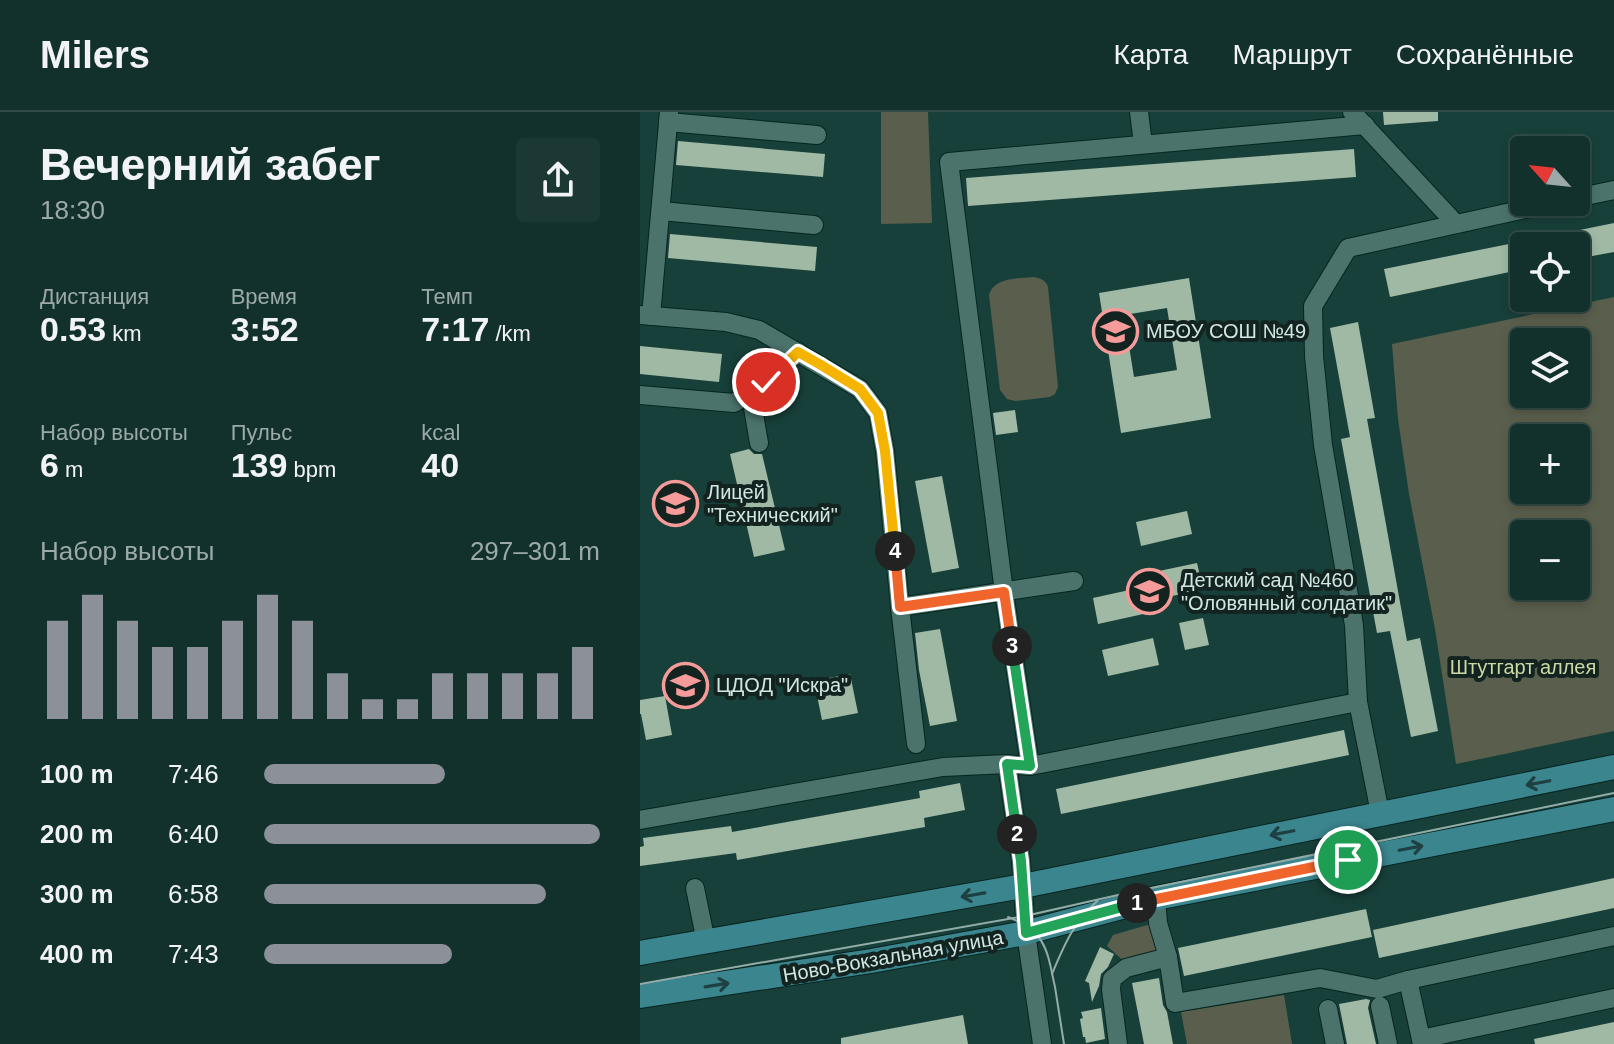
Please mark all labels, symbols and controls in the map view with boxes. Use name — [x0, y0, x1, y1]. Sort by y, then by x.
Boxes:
text: Milers — [40, 34, 150, 76]
text: Карта — [1113, 39, 1188, 70]
text: Маршрут — [1232, 39, 1352, 70]
text: Сохранённые — [1396, 39, 1574, 70]
north arrow — [1510, 136, 1590, 216]
map controls — [1510, 136, 1590, 600]
button: share — [516, 138, 600, 222]
text: Вечерний забег — [40, 140, 381, 189]
text: 18:30 — [40, 195, 105, 225]
button: locate — [1510, 232, 1590, 312]
text: Дистанция — [40, 284, 149, 309]
text: Время — [231, 284, 297, 309]
text: Темп — [421, 284, 473, 309]
school or university icon: МБОУ СОШ №49 — [1091, 307, 1139, 355]
text: 0.53 — [40, 310, 106, 348]
text: 3:52 — [231, 310, 299, 348]
text: 7:17 — [421, 310, 489, 348]
place label: МБОУ СОШ №49 — [1146, 320, 1306, 342]
text: km — [106, 321, 142, 346]
text: /km — [489, 321, 531, 346]
button: layers — [1510, 328, 1590, 408]
pin — [732, 348, 800, 416]
icon: check — [744, 360, 788, 404]
text: Набор высоты — [40, 420, 188, 445]
text: Пульс — [231, 420, 292, 445]
text: kcal — [421, 420, 460, 445]
button: + — [1510, 424, 1590, 504]
text: 6 — [40, 446, 59, 484]
text: 139 — [231, 446, 287, 484]
text: 40 — [421, 446, 459, 484]
text: m — [59, 457, 83, 482]
text: bpm — [287, 457, 336, 482]
school or university icon: Лицей "Технический" — [652, 480, 700, 528]
place label: Лицей "Технический" — [707, 481, 838, 526]
button: − — [1510, 520, 1590, 600]
pin: 4 — [875, 531, 915, 571]
text: Набор высоты — [40, 536, 215, 566]
text: 297–301 m — [470, 536, 600, 566]
text: 4 — [889, 538, 901, 563]
school or university icon: Детский сад №460 "Оловянный солдатик" — [1126, 567, 1174, 615]
place label: Детский сад №460 "Оловянный солдатик" — [1181, 569, 1392, 614]
pin: 3 — [992, 626, 1032, 666]
text: 3 — [1006, 633, 1018, 658]
park label: Штутгарт аллея — [1450, 656, 1596, 678]
school or university icon: ЦДОД "Искра" — [661, 661, 709, 709]
place label: ЦДОД "Искра" — [716, 674, 848, 696]
text: 100 m — [40, 759, 114, 789]
text: 7:46 — [168, 759, 219, 789]
one-way arrow — [1525, 776, 1551, 791]
pin: 2 — [997, 814, 1037, 854]
text: 200 m — [40, 819, 114, 849]
text: 6:40 — [168, 819, 219, 849]
text: 2 — [1011, 821, 1023, 846]
one-way arrow — [1270, 826, 1296, 841]
pin — [1314, 826, 1382, 894]
icon: arrive — [1326, 838, 1370, 882]
one-way arrow — [1398, 840, 1423, 855]
text: 300 m — [40, 879, 114, 909]
text: 6:58 — [168, 879, 219, 909]
pin: 1 — [1117, 883, 1157, 923]
one-way arrow — [960, 888, 986, 903]
text: 1 — [1131, 890, 1143, 915]
street label: Ново-Вокзальная улица — [781, 926, 1006, 986]
text: 400 m — [40, 939, 114, 969]
text: 7:43 — [168, 939, 219, 969]
one-way arrow — [704, 976, 729, 991]

